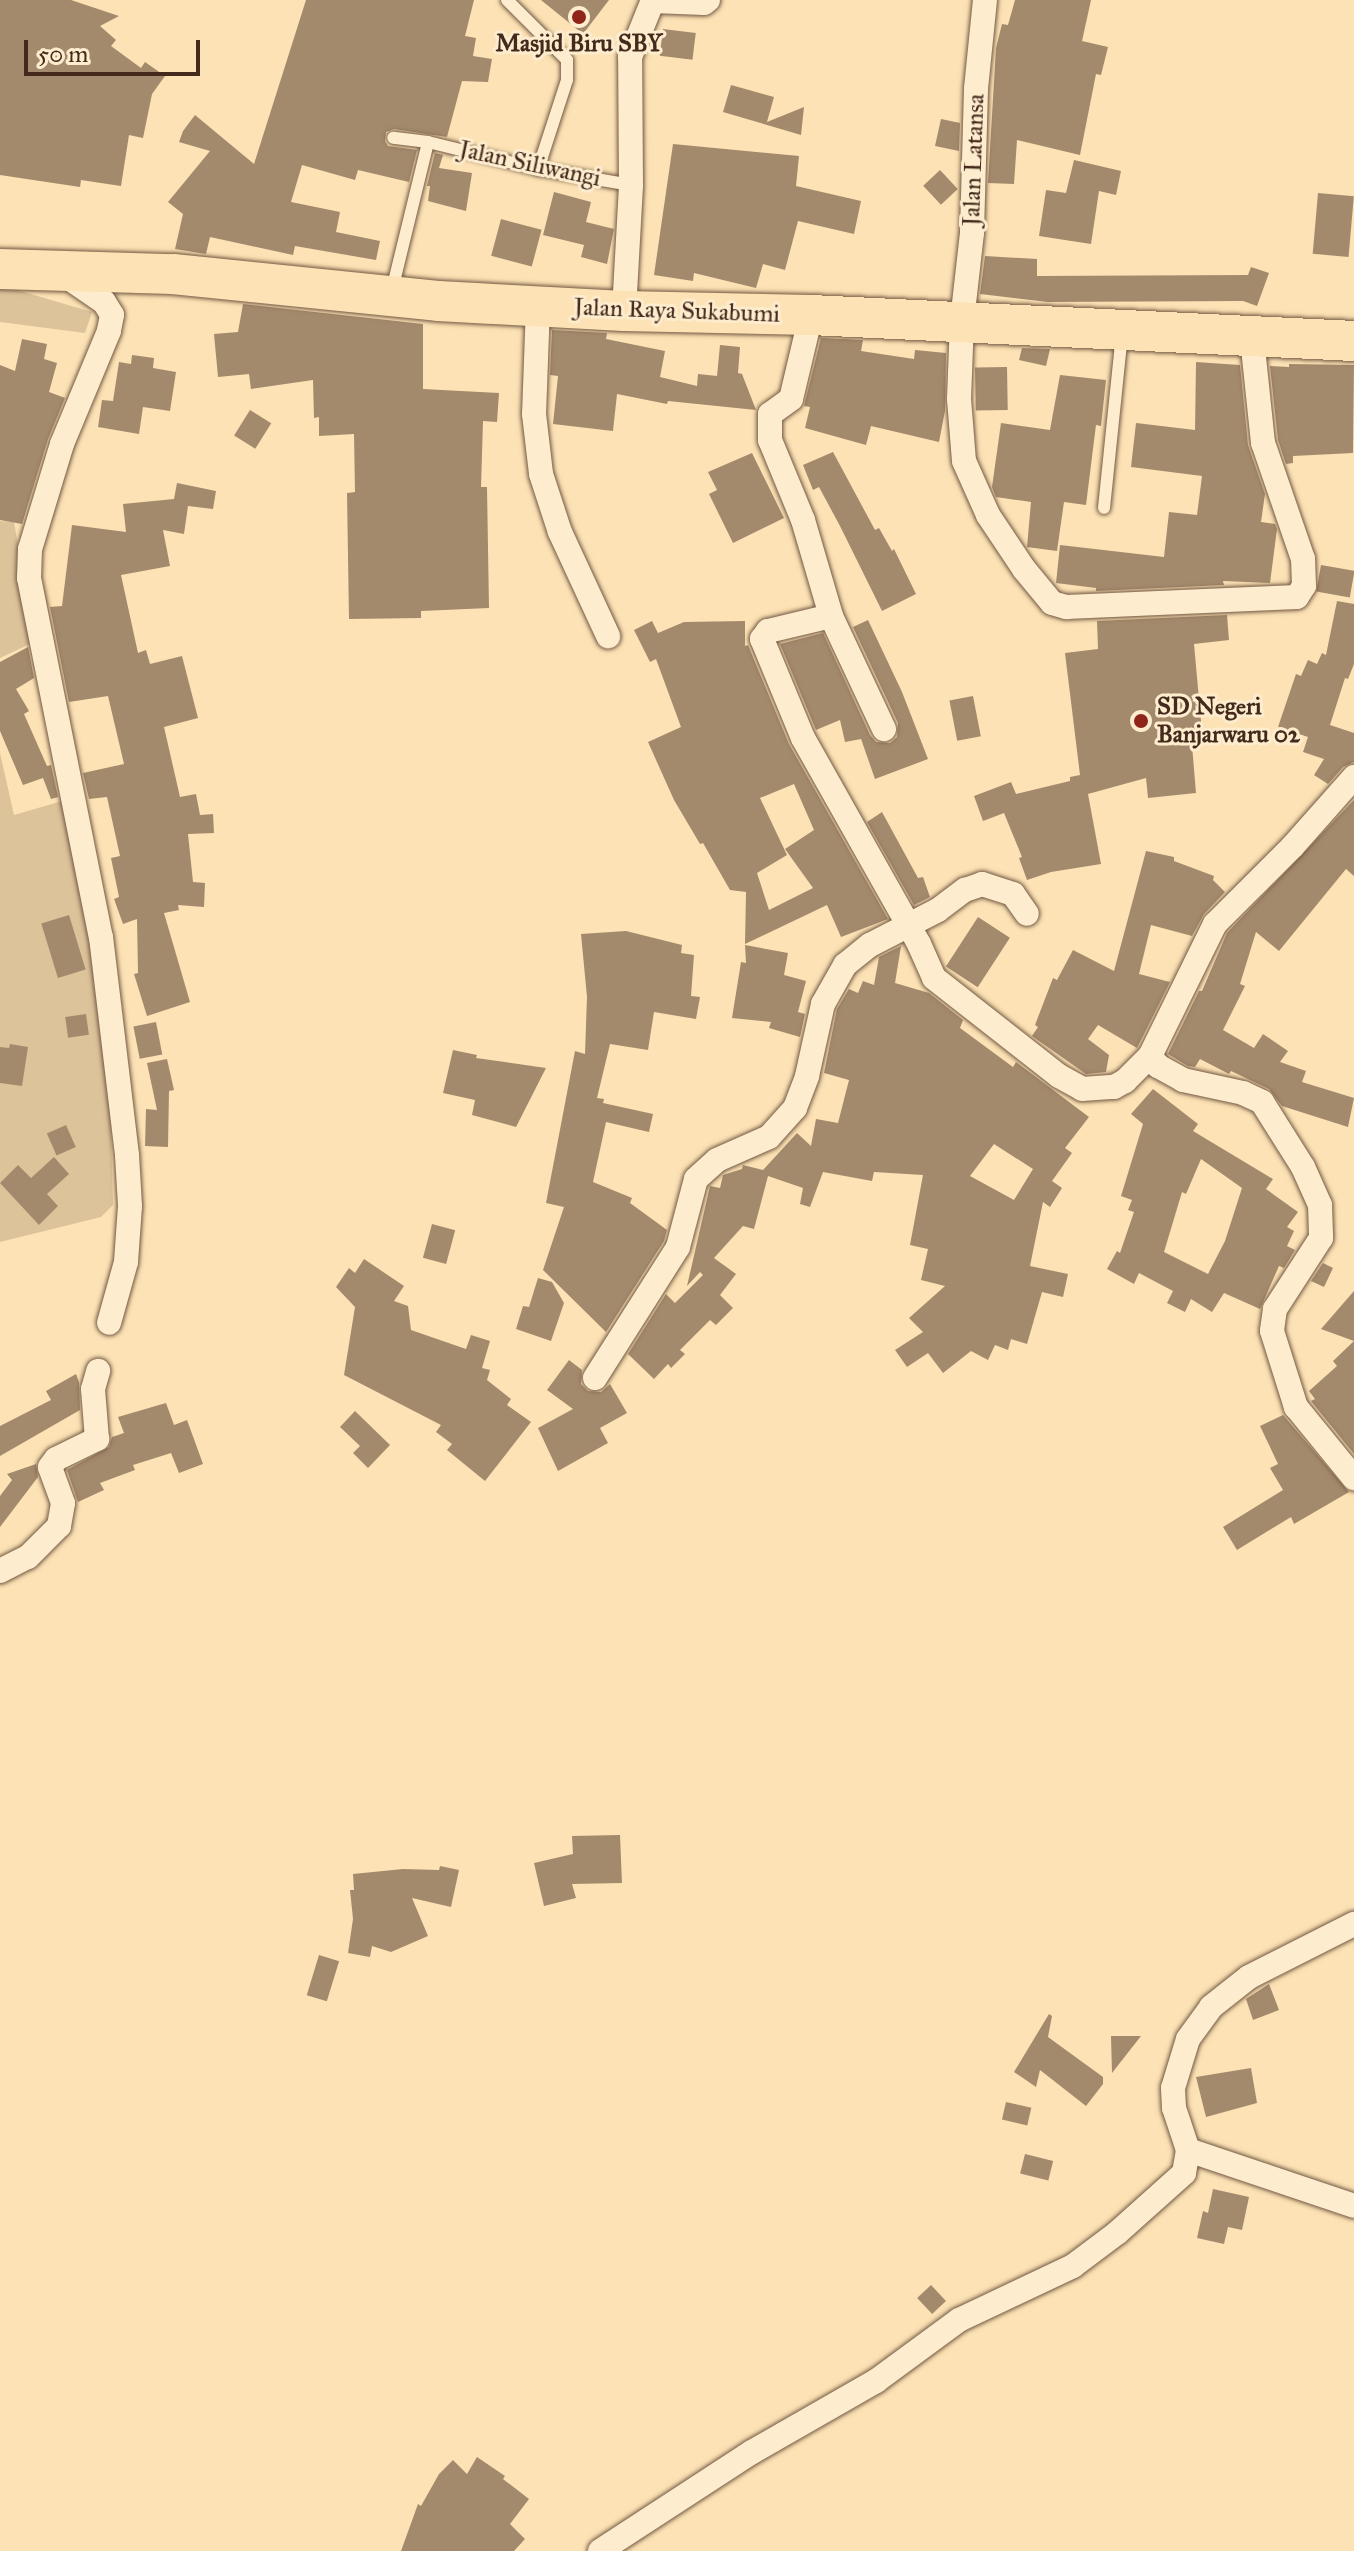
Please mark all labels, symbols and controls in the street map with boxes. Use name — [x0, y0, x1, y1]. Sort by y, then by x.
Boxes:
marker: Masjid Biru SBY — [570, 8, 588, 26]
scale bar — [28, 24, 204, 74]
place label: Masjid Biru SBY — [495, 30, 663, 58]
text: 50 m — [38, 39, 88, 69]
street label: Jalan Latansa — [957, 93, 991, 227]
street label: Jalan Siliwangi — [457, 135, 603, 193]
street label: Jalan Raya Sukabumi — [573, 293, 781, 329]
place label: SD Negeri Banjarwaru 02 — [1157, 693, 1300, 749]
marker: SD Negeri Banjarwaru 02 — [1132, 712, 1150, 730]

